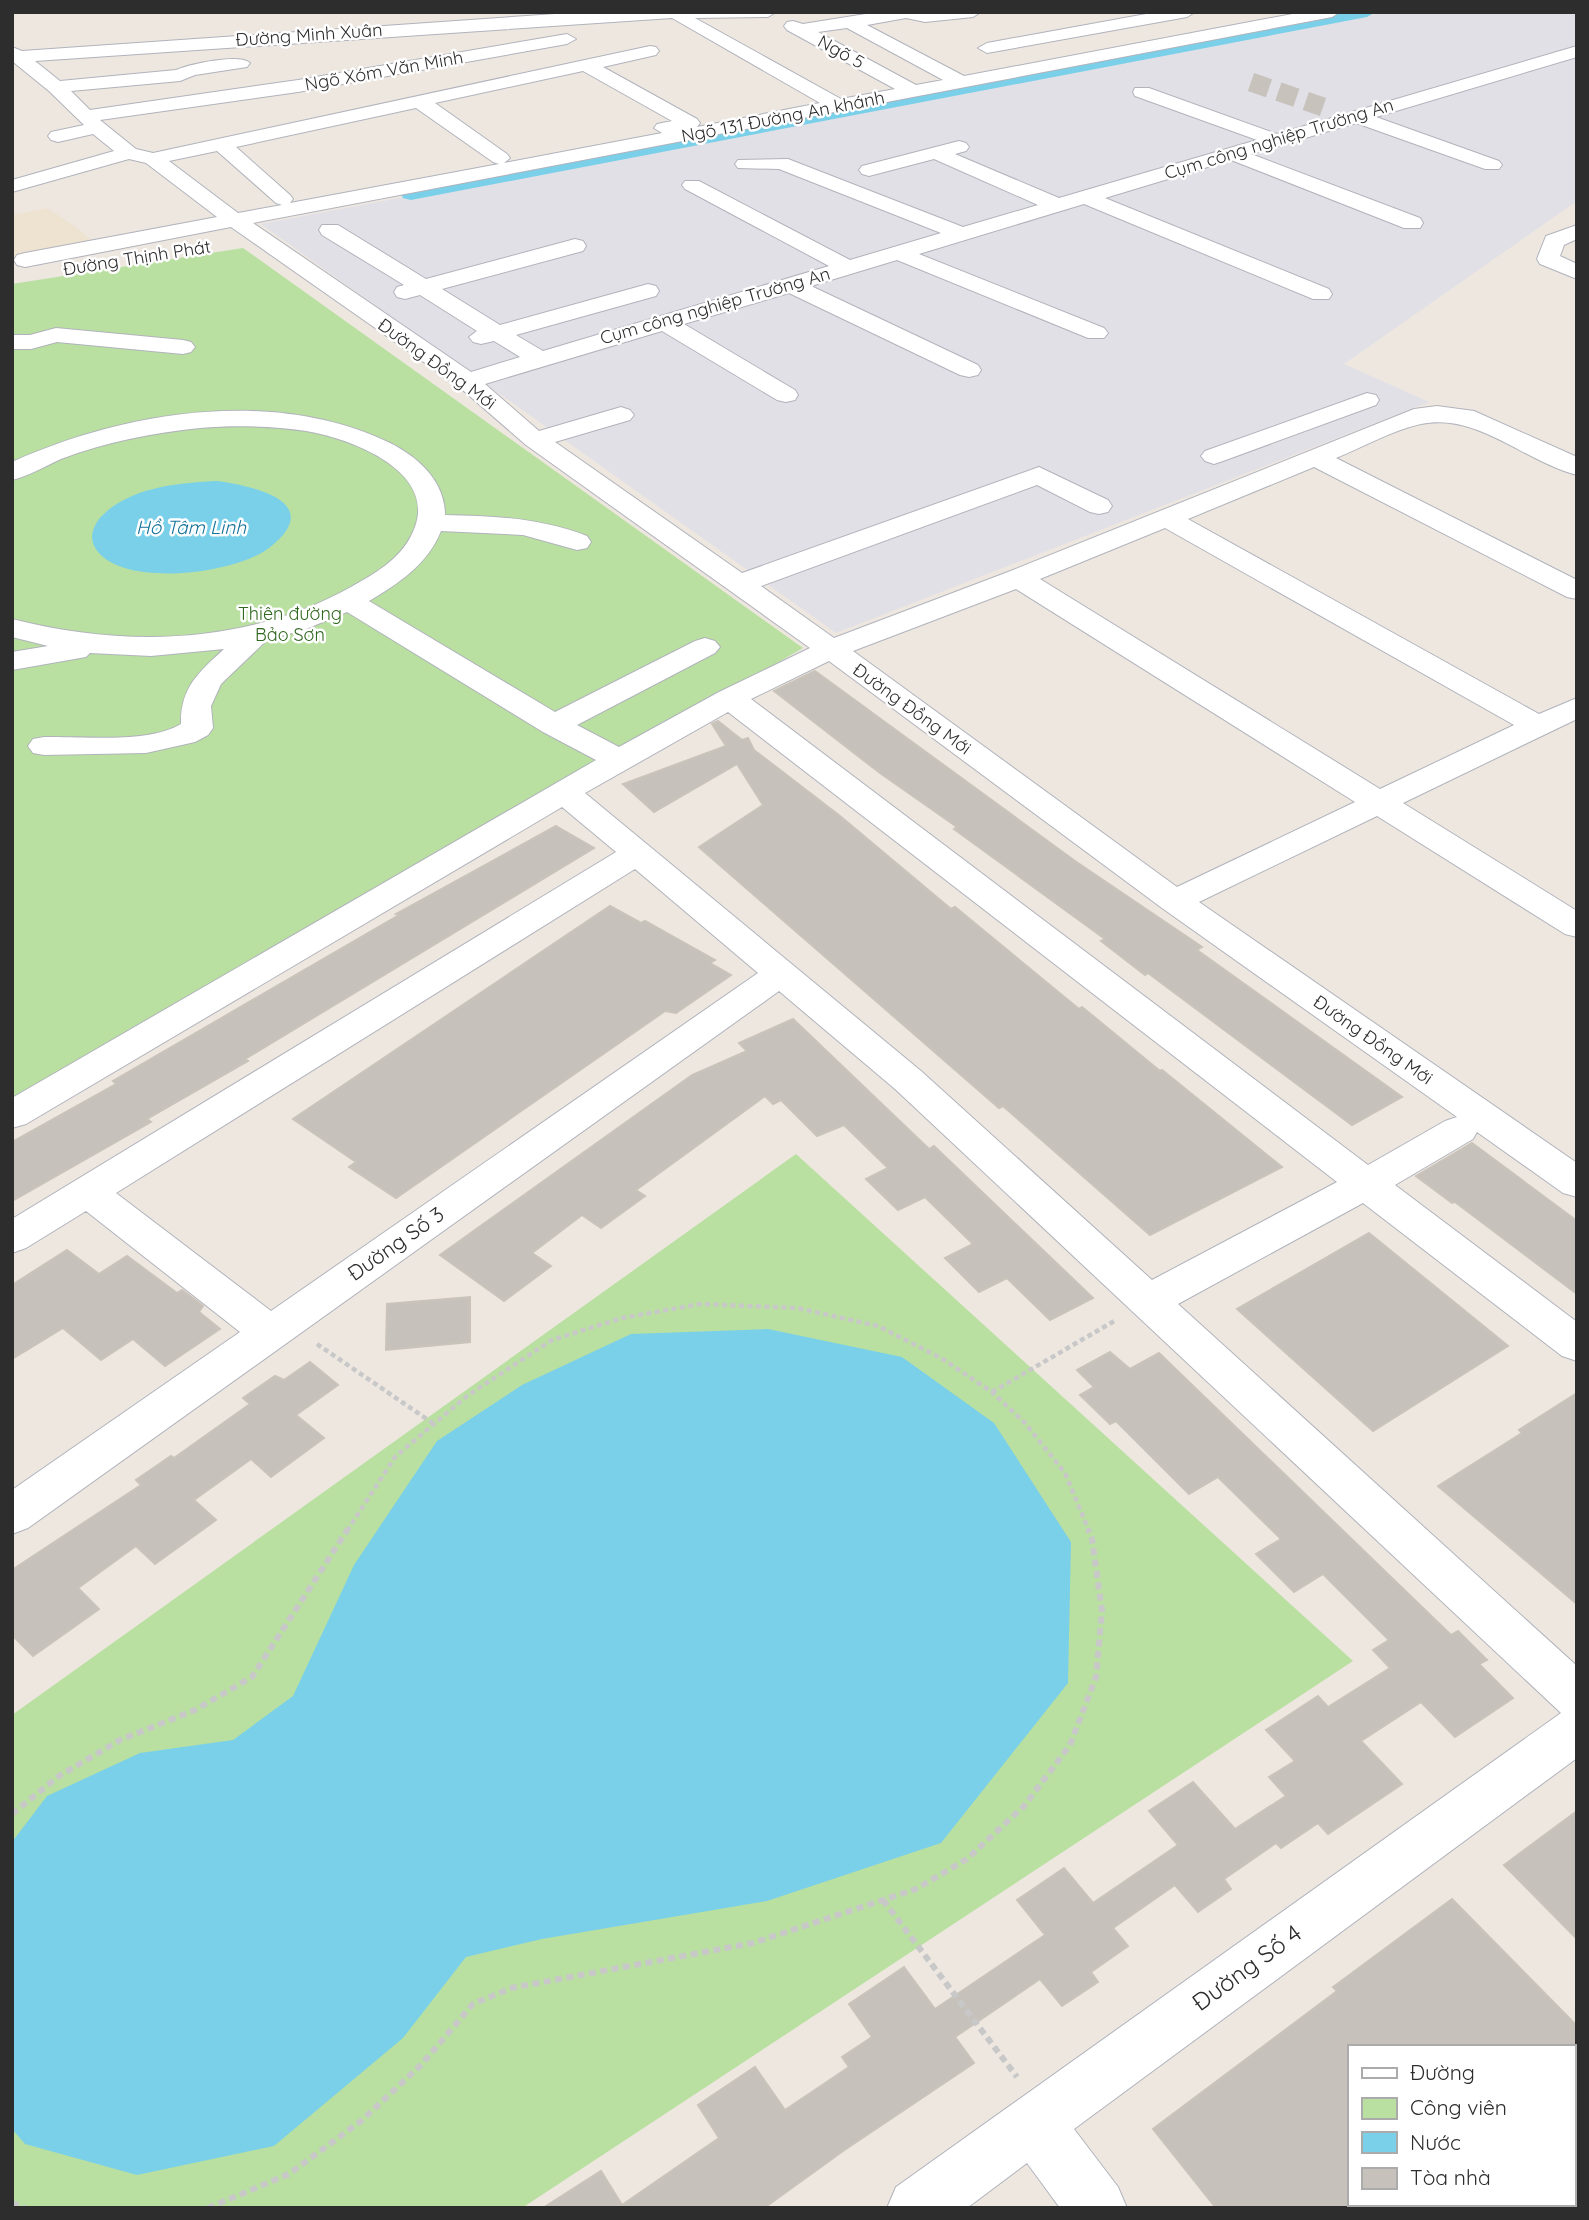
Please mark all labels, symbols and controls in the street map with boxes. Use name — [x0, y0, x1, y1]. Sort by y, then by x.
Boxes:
street label: Đường Minh Xuân — [235, 18, 383, 51]
street label: Ngõ 5 — [814, 29, 869, 74]
street label: Ngõ Xóm Văn Minh — [303, 45, 465, 96]
street label: Ngõ 131 Đường An khánh — [679, 86, 887, 148]
street label: Cụm công nghiệp Trường An — [1162, 93, 1396, 184]
street label: Đường Thịnh Phát — [62, 234, 212, 281]
street label: Cụm công nghiệp Trường An — [597, 262, 833, 349]
street label: Đường Đồng Mới — [374, 313, 501, 414]
water label: Hồ Tâm Linh — [136, 515, 247, 539]
park label: Thiên đường Bảo Sơn — [238, 602, 342, 646]
street label: Đường Đồng Mới — [849, 658, 976, 759]
street label: Đường Đồng Mới — [1309, 990, 1437, 1089]
street label: Đường Số 3 — [342, 1200, 449, 1286]
street label: Đường Số 4 — [1186, 1917, 1307, 2017]
legend — [1348, 2045, 1575, 2206]
text: Đường — [1410, 2059, 1475, 2085]
text: Công viên — [1410, 2094, 1507, 2120]
text: Nước — [1410, 2129, 1461, 2155]
text: Tòa nhà — [1410, 2164, 1491, 2190]

